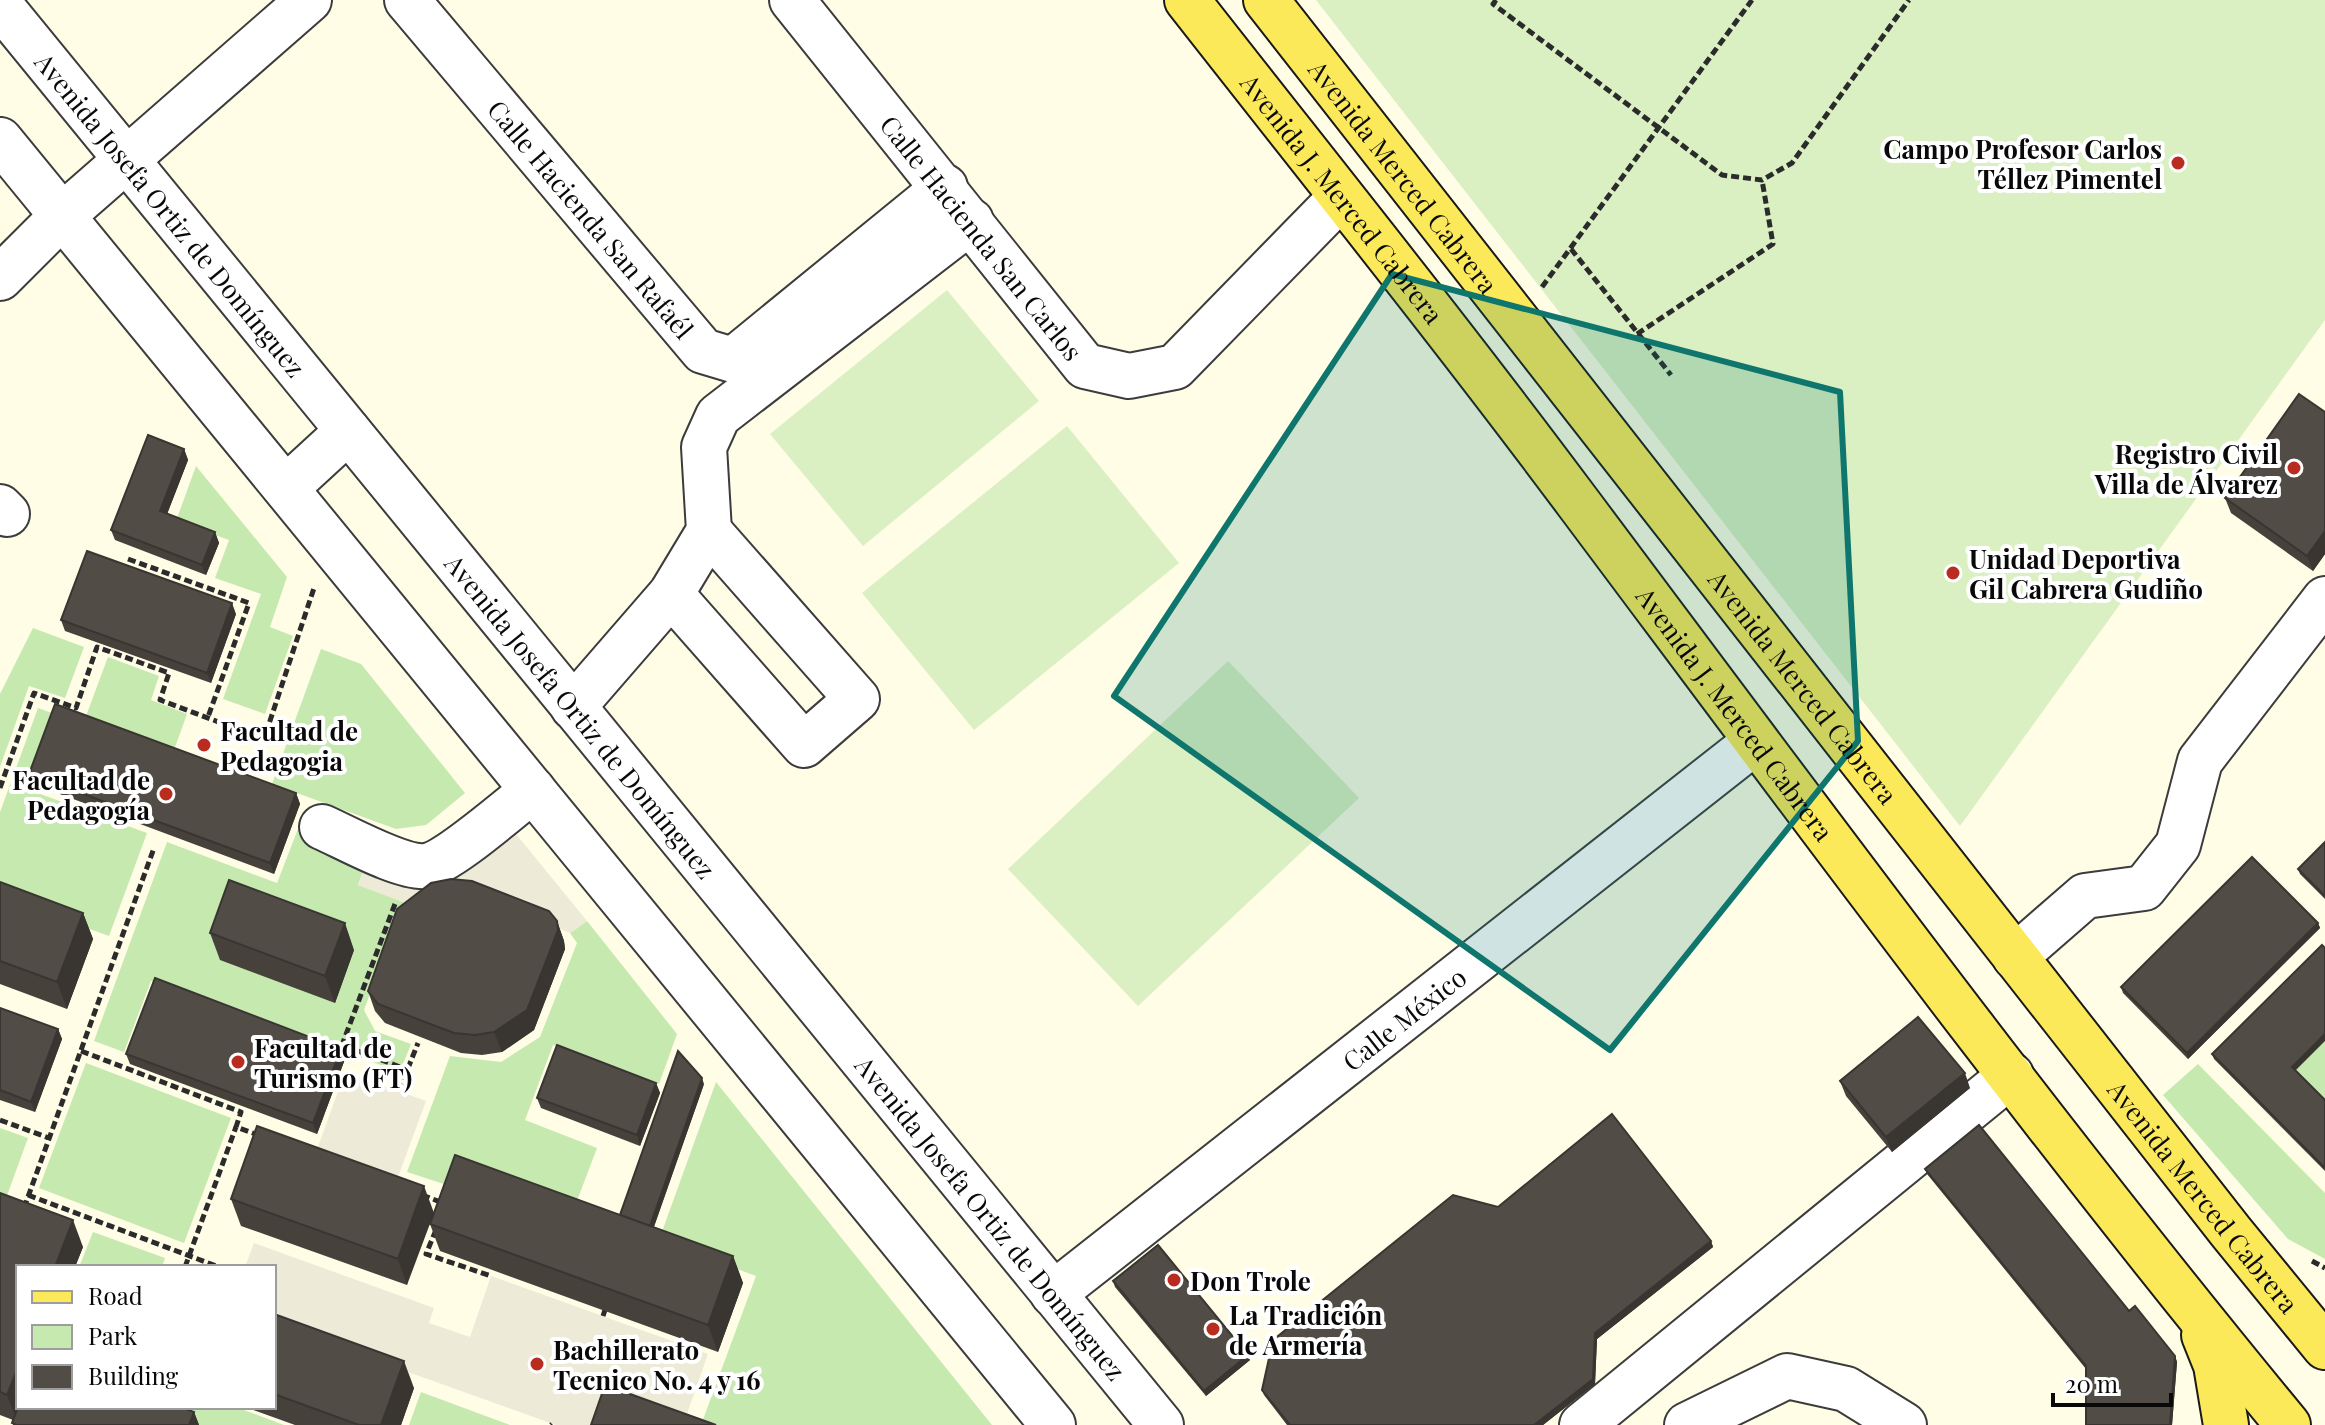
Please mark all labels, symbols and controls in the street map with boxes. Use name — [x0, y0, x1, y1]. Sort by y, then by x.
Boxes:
street label: Avenida Josefa Ortiz de Domínguez — [27, 44, 314, 383]
street label: Avenida Merced Cabrera — [1301, 52, 1507, 300]
street label: Avenida J. Merced Cabrera — [1233, 65, 1452, 330]
street label: Calle Hacienda San Rafaél — [481, 92, 702, 345]
street label: Calle Hacienda San Carlos — [873, 107, 1091, 367]
place label: Campo Profesor Carlos Téllez Pimentel — [1883, 131, 2162, 196]
marker: Campo Profesor Carlos Téllez Pimentel — [2169, 154, 2187, 172]
place label: Registro Civil Villa de Álvarez — [2094, 436, 2278, 501]
marker: Registro Civil Villa de Álvarez — [2285, 459, 2303, 477]
place label: Unidad Deportiva Gil Cabrera Gudiño — [1969, 541, 2203, 606]
street label: Avenida Josefa Ortiz de Domínguez — [437, 546, 724, 885]
street label: Avenida Merced Cabrera — [1701, 562, 1906, 810]
marker: Unidad Deportiva Gil Cabrera Gudiño — [1944, 564, 1962, 582]
street label: Avenida J. Merced Cabrera — [1629, 579, 1842, 847]
place label: Facultad de Pedagogia — [220, 713, 358, 778]
marker: Facultad de Pedagogia — [195, 736, 213, 754]
place label: Facultad de Pedagogía — [12, 762, 151, 827]
marker: Facultad de Pedagogía — [157, 785, 175, 803]
street label: Calle México — [1335, 959, 1473, 1078]
place label: Facultad de Turismo (FT) — [254, 1030, 412, 1095]
street label: Avenida Josefa Ortiz de Domínguez — [848, 1047, 1134, 1387]
marker: Facultad de Turismo (FT) — [229, 1053, 247, 1071]
street label: Avenida Merced Cabrera — [2100, 1072, 2307, 1320]
place label: Don Trole — [1190, 1263, 1311, 1298]
legend — [16, 1265, 276, 1409]
marker: Don Trole — [1165, 1271, 1183, 1289]
text: Road — [88, 1279, 143, 1311]
place label: La Tradición de Armería — [1229, 1297, 1382, 1362]
text: Park — [88, 1319, 138, 1351]
marker: La Tradición de Armería — [1204, 1320, 1222, 1338]
place label: Bachillerato Tecnico No. 4 y 16 — [553, 1332, 761, 1397]
marker: Bachillerato Tecnico No. 4 y 16 — [528, 1355, 546, 1373]
scale bar — [2053, 1357, 2171, 1407]
text: Building — [88, 1359, 179, 1391]
text: 20 m — [2065, 1367, 2118, 1399]

